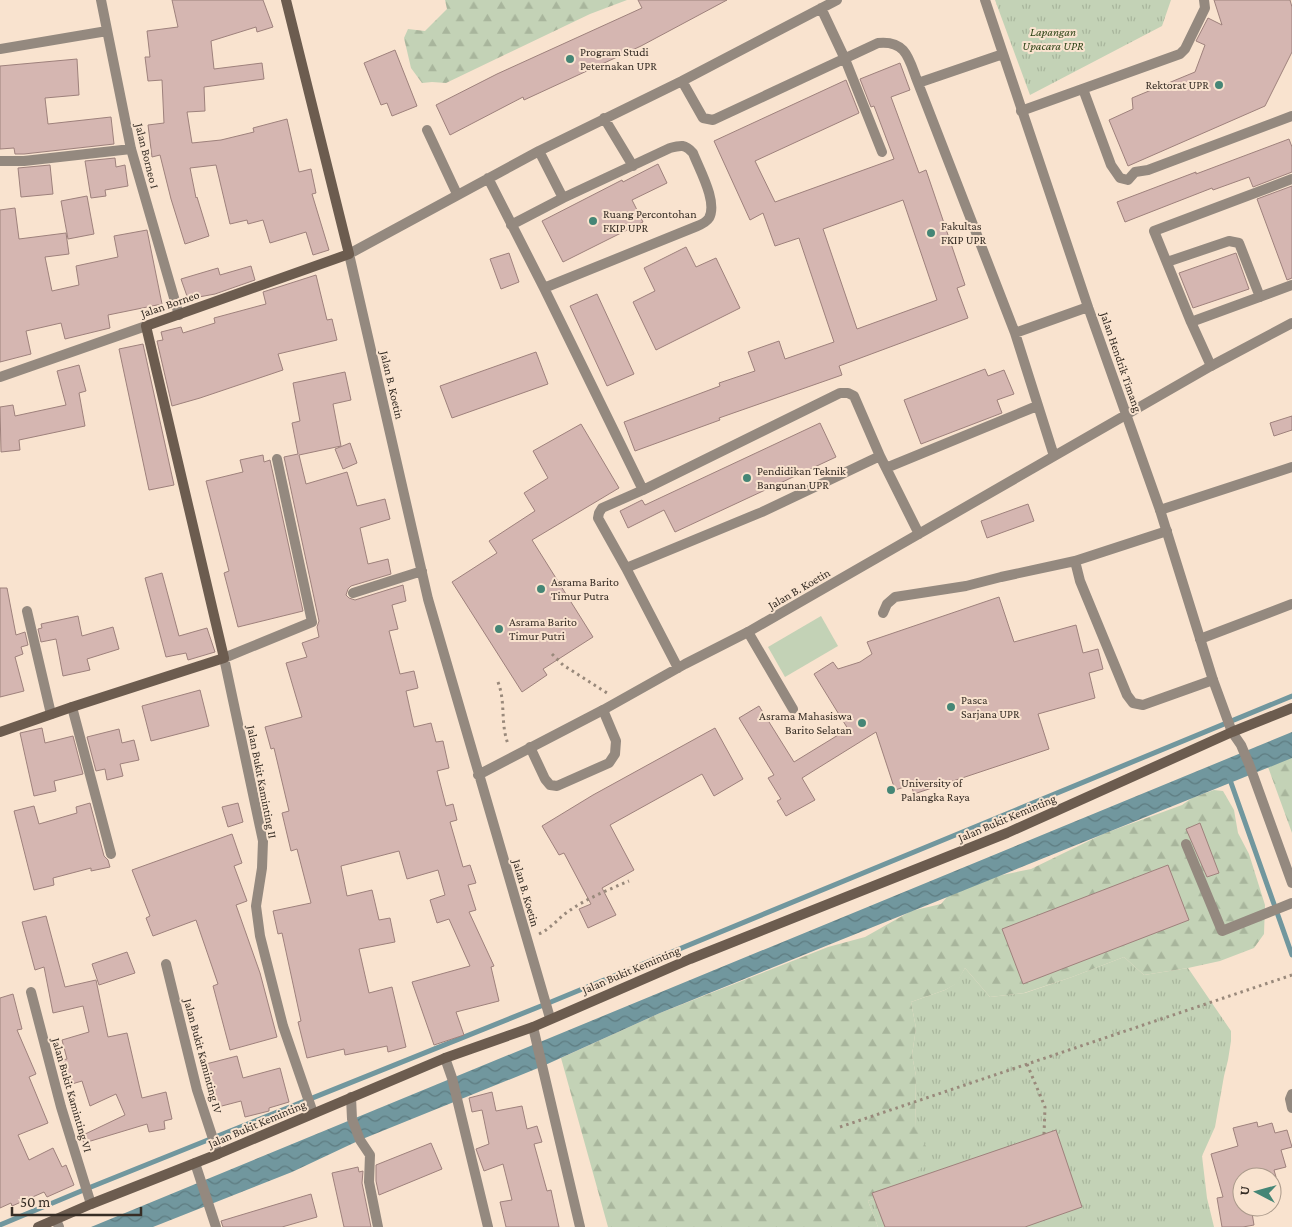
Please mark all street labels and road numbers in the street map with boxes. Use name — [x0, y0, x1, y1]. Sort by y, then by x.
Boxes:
street label: Jalan Borneo I — [132, 121, 162, 190]
street label: Jalan Borneo — [138, 287, 201, 321]
street label: Jalan Hendrik Timang — [1097, 309, 1145, 414]
street label: Jalan B. Koetin — [377, 349, 407, 421]
street label: Jalan B. Koetin — [765, 565, 833, 613]
street label: Jalan Bukit Kaminting II — [244, 723, 280, 840]
street label: Jalan Bukit Keminting — [955, 791, 1058, 845]
street label: Jalan B. Koetin — [509, 857, 542, 929]
street label: Jalan Bukit Keminting — [579, 943, 682, 997]
street label: Jalan Bukit Kaminting IV — [181, 996, 225, 1115]
street label: Jalan Bukit Kaminting VI — [49, 1035, 95, 1154]
street label: Jalan Bukit Keminting — [205, 1097, 308, 1151]

